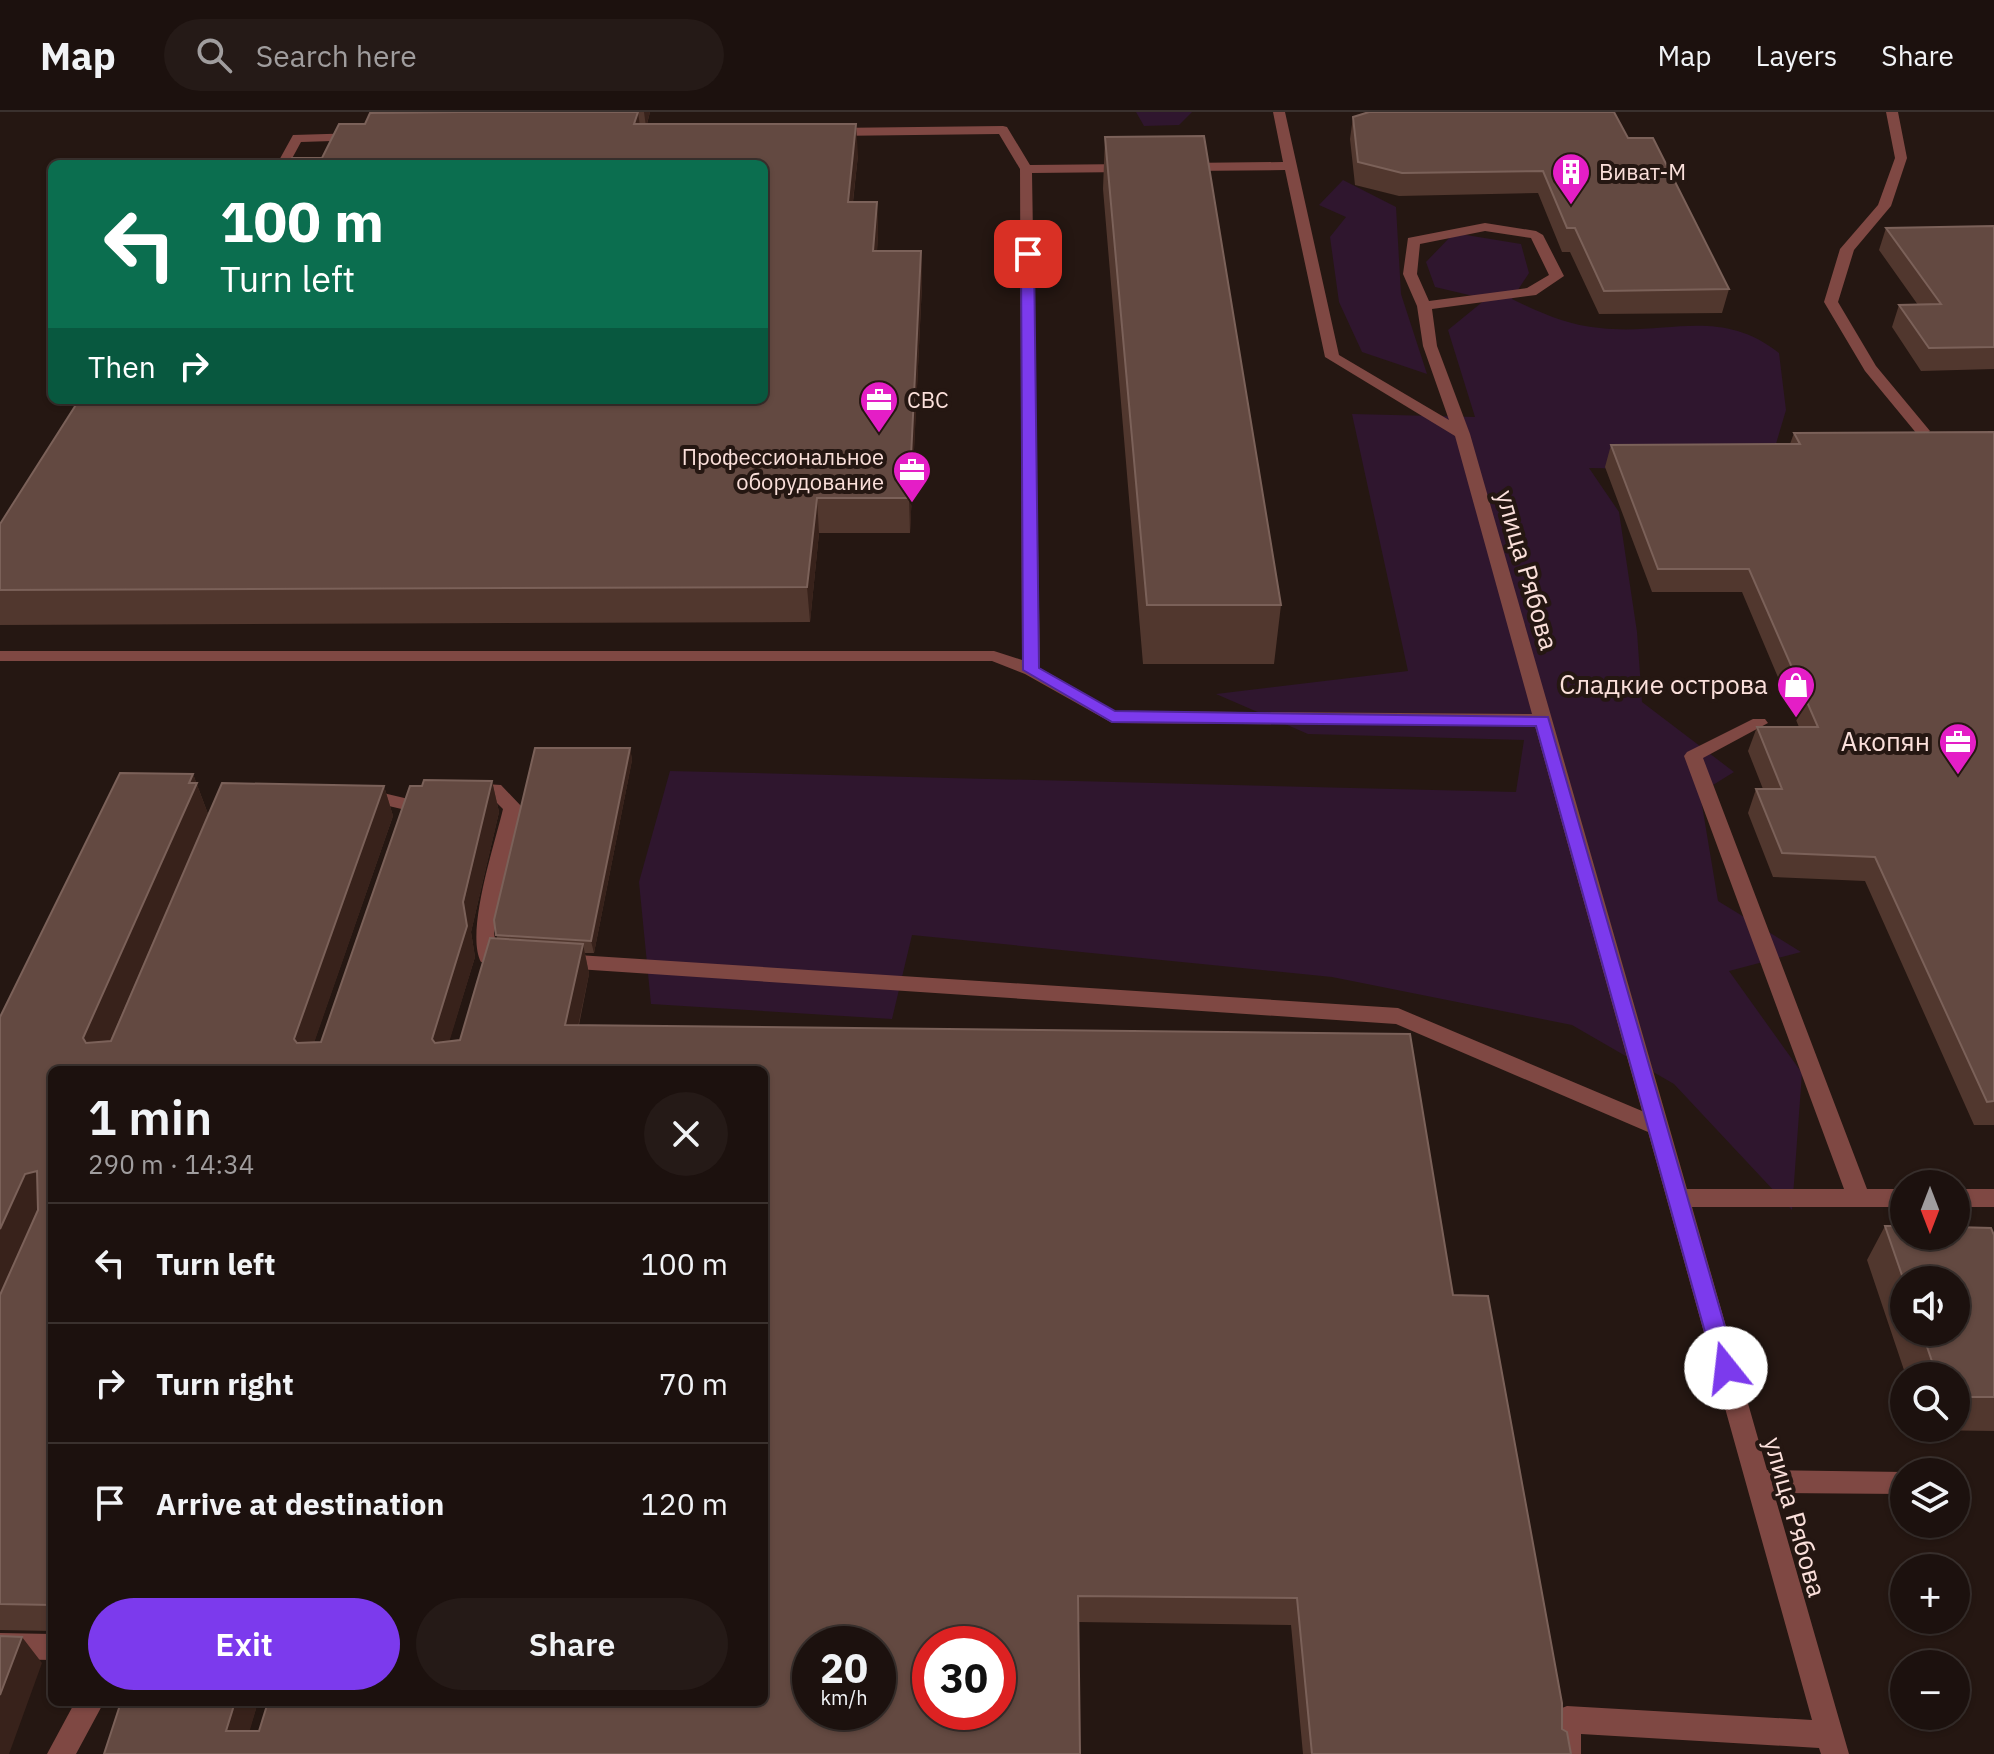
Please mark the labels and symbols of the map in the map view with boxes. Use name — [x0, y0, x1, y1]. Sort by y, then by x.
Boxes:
building icon: Виват-М — [1550, 151, 1592, 206]
place label: Виват-М — [1599, 157, 1686, 186]
pin — [994, 220, 1062, 288]
office icon: СВС — [858, 379, 900, 434]
place label: СВС — [907, 385, 949, 414]
place label: Профессиональное оборудование — [682, 442, 884, 496]
office icon: Профессиональное оборудование — [891, 449, 933, 504]
street label: улица Рябова — [1489, 486, 1567, 654]
shop icon: Сладкие острова — [1775, 664, 1817, 719]
place label: Сладкие острова — [1559, 667, 1768, 701]
office icon: Акопян — [1937, 721, 1979, 776]
place label: Акопян — [1841, 724, 1930, 758]
north arrow — [1890, 1170, 1970, 1250]
position arrow — [1684, 1326, 1768, 1410]
street label: улица Рябова — [1757, 1433, 1835, 1601]
speed limit sign: 30 — [912, 1626, 1016, 1730]

